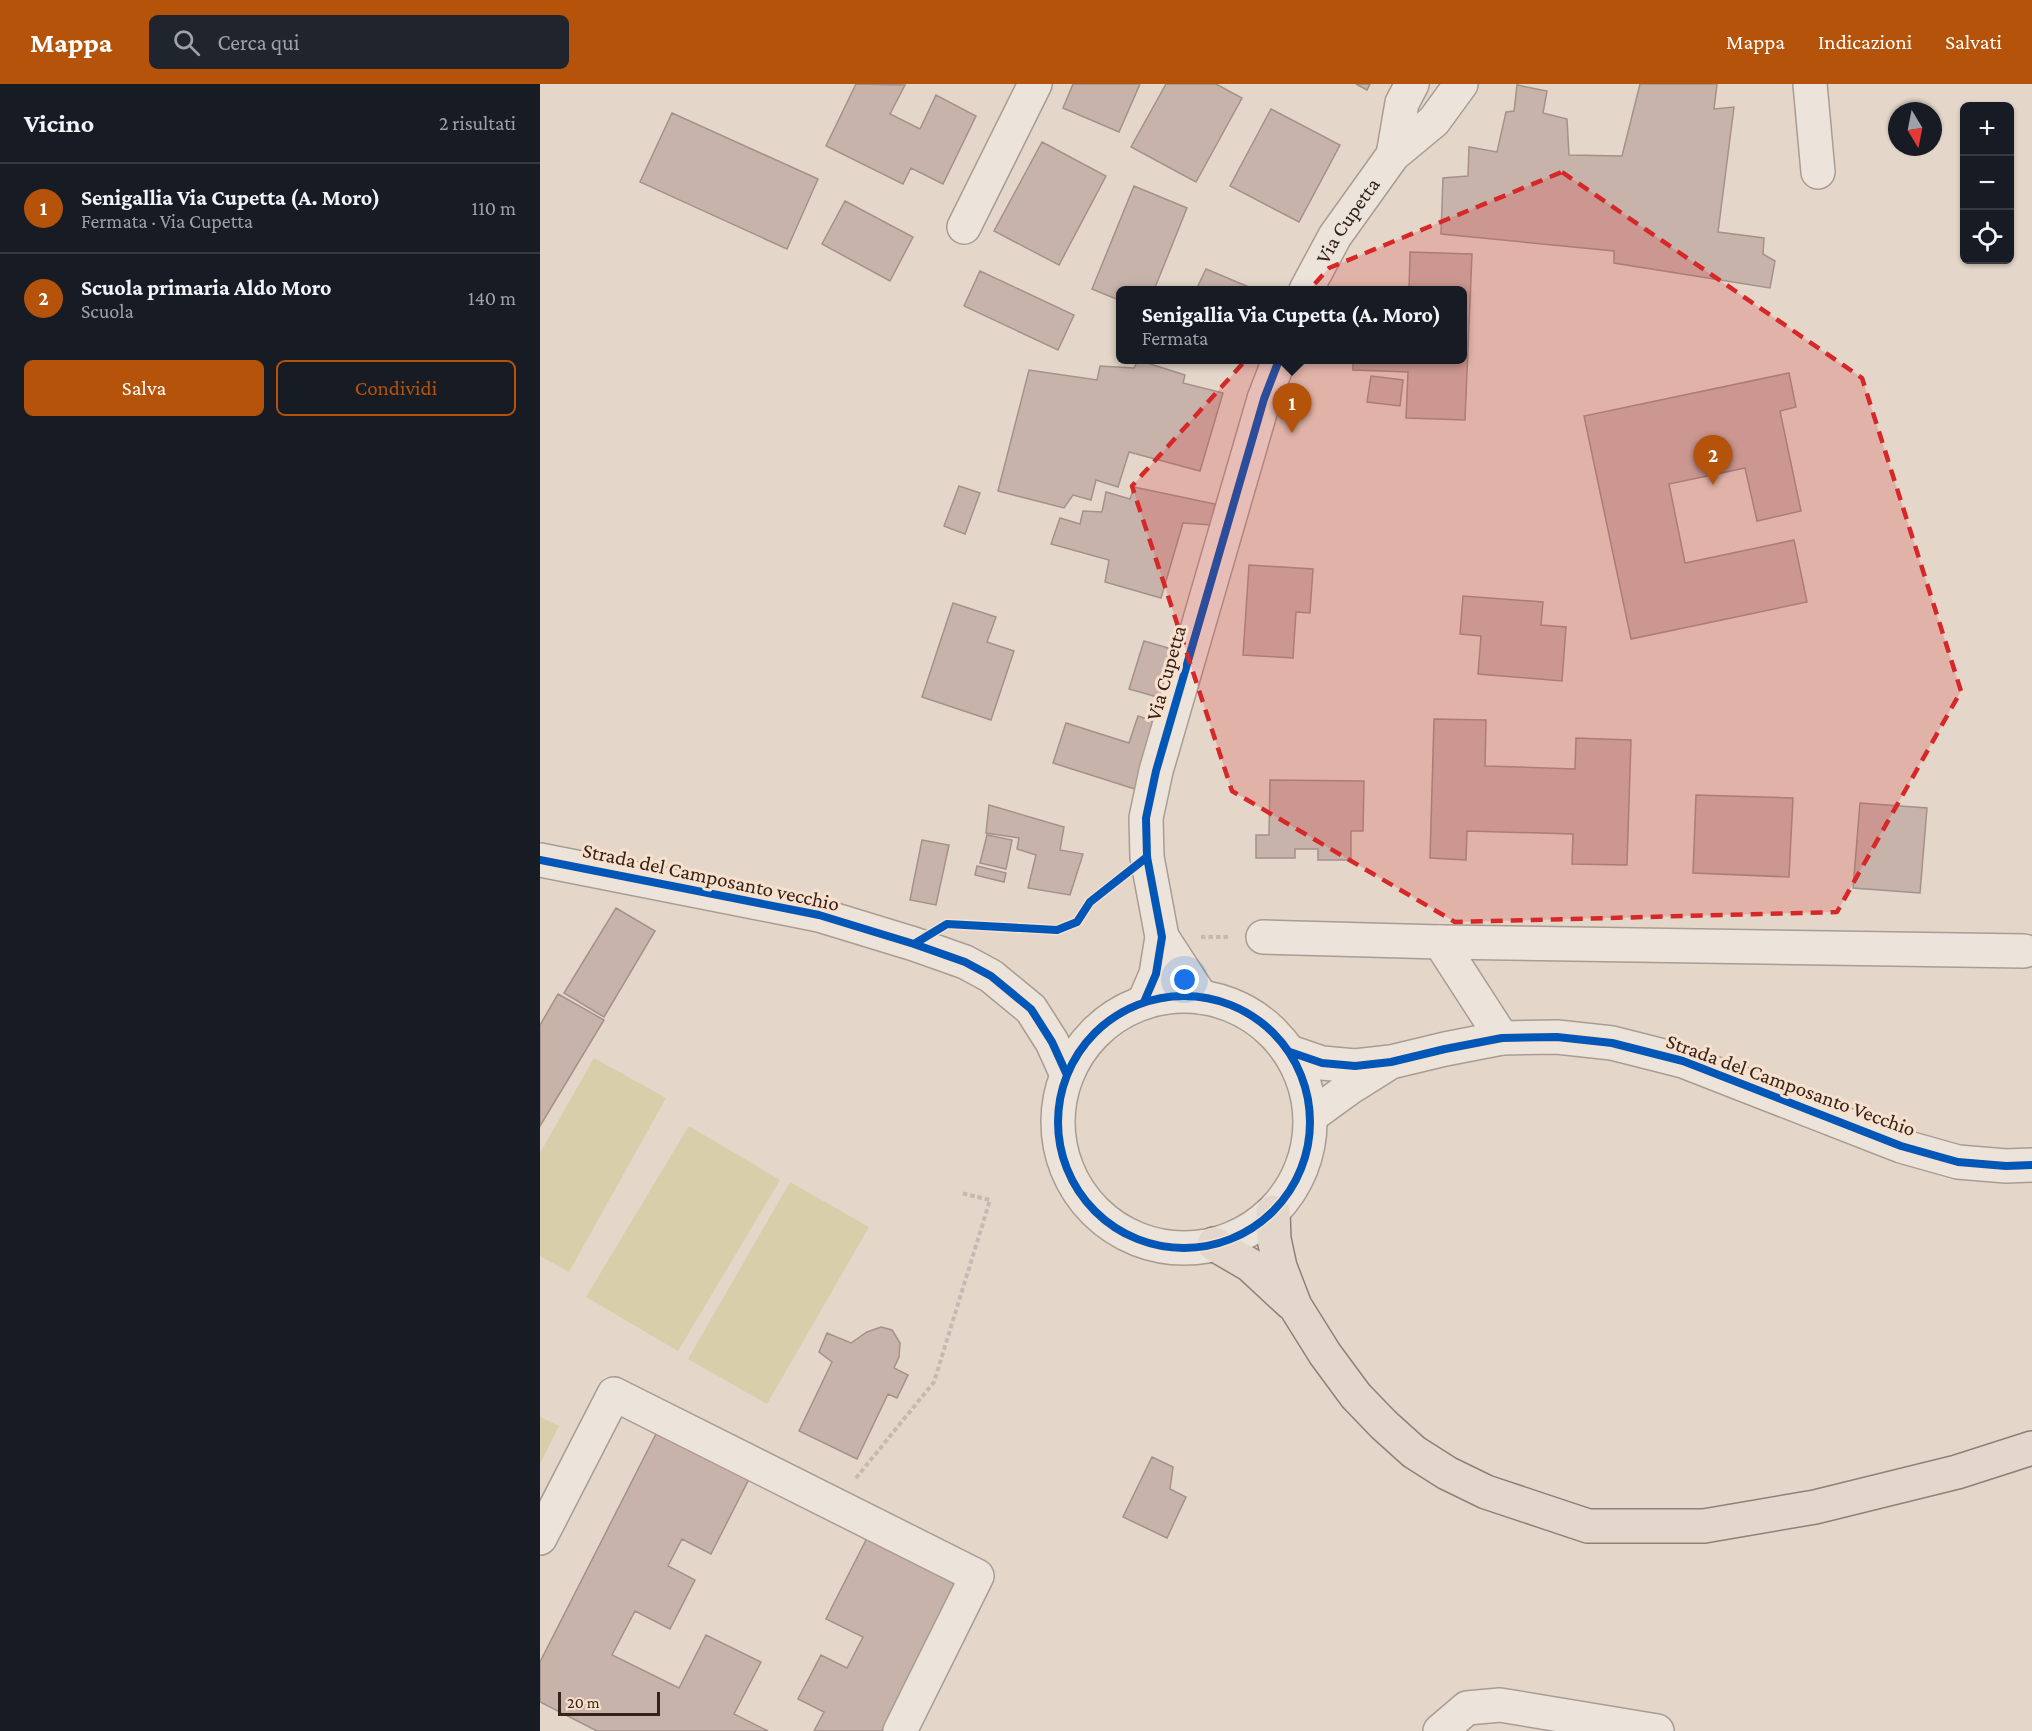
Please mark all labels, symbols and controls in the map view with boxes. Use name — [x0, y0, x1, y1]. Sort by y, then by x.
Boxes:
search box — [149, 15, 569, 69]
icon: search — [170, 26, 203, 59]
text: Mappa — [30, 27, 113, 58]
text: Cerca qui — [218, 30, 300, 55]
text: Mappa — [1726, 30, 1785, 54]
text: Indicazioni — [1818, 30, 1912, 54]
text: Salvati — [1945, 30, 2002, 54]
north arrow — [1888, 102, 1942, 156]
map controls — [1960, 102, 2014, 264]
button: + — [1960, 102, 2014, 156]
text: Vicino — [24, 109, 94, 138]
text: 2 risultati — [439, 112, 516, 134]
button: − — [1960, 156, 2014, 210]
street label: Via Cupetta — [1311, 173, 1385, 268]
text: Senigallia Via Cupetta (A. Moro) — [81, 185, 380, 210]
text: 1 — [40, 197, 47, 219]
text: 110 m — [472, 197, 516, 219]
text: Fermata · Via Cupetta — [81, 210, 253, 232]
button: locate — [1960, 210, 2014, 264]
text: Scuola primaria Aldo Moro — [81, 275, 331, 300]
popup — [1116, 286, 1467, 364]
text: 2 — [38, 287, 49, 309]
text: 140 m — [468, 287, 516, 309]
text: Scuola — [81, 300, 134, 322]
text: Senigallia Via Cupetta (A. Moro) — [1142, 302, 1441, 327]
text: Fermata — [1142, 327, 1208, 349]
button: Salva — [24, 360, 264, 416]
button: Condividi — [276, 360, 516, 416]
pin: 1 — [1272, 384, 1311, 433]
pin: 2 — [1694, 436, 1732, 485]
street label: Via Cupetta — [1141, 622, 1191, 723]
street label: Strada del Camposanto vecchio — [580, 838, 842, 916]
your location — [1170, 965, 1199, 994]
street label: Strada del Camposanto Vecchio — [1663, 1029, 1919, 1141]
scale bar — [558, 1689, 660, 1716]
text: 20 m — [567, 1694, 600, 1711]

